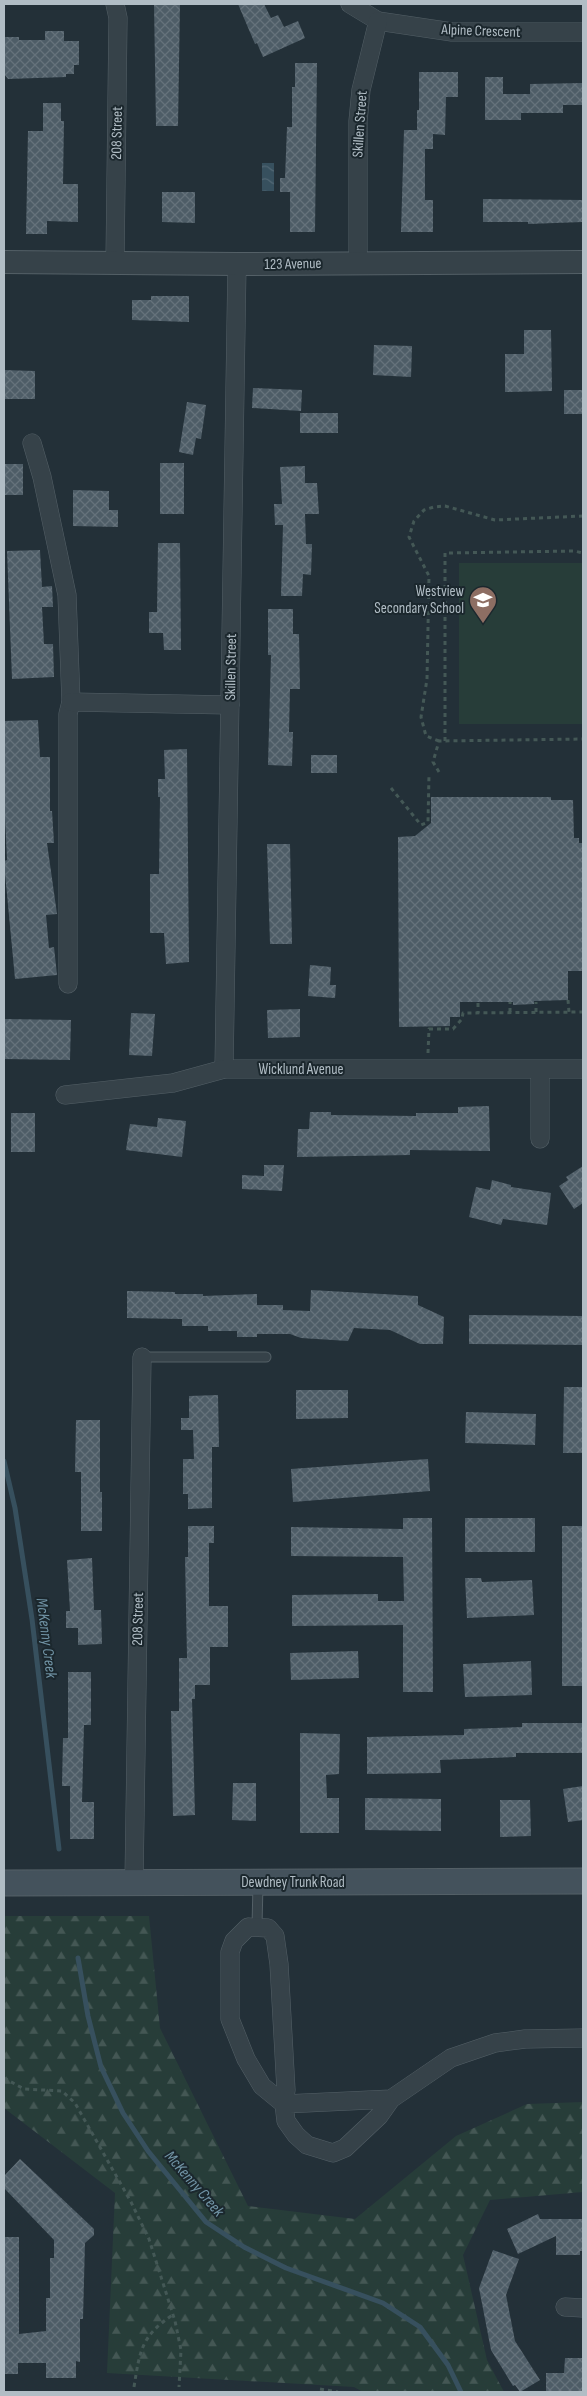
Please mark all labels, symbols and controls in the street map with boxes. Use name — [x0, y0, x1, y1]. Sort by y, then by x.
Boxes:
street label: Alpine Crescent — [440, 20, 521, 42]
street label: Skillen Street — [348, 89, 372, 158]
street label: 208 Street — [107, 106, 127, 160]
street label: 123 Avenue — [264, 254, 322, 274]
place label: Westview Secondary School — [374, 582, 465, 618]
school or university icon: Westview Secondary School — [468, 585, 498, 624]
street label: Skillen Street — [221, 633, 241, 701]
street label: Wicklund Avenue — [258, 1060, 344, 1079]
street label: 208 Street — [128, 1592, 148, 1646]
water label: McKenny Creek — [32, 1597, 60, 1680]
street label: Dewdney Trunk Road — [241, 1873, 345, 1892]
water label: McKenny Creek — [160, 2147, 228, 2222]

